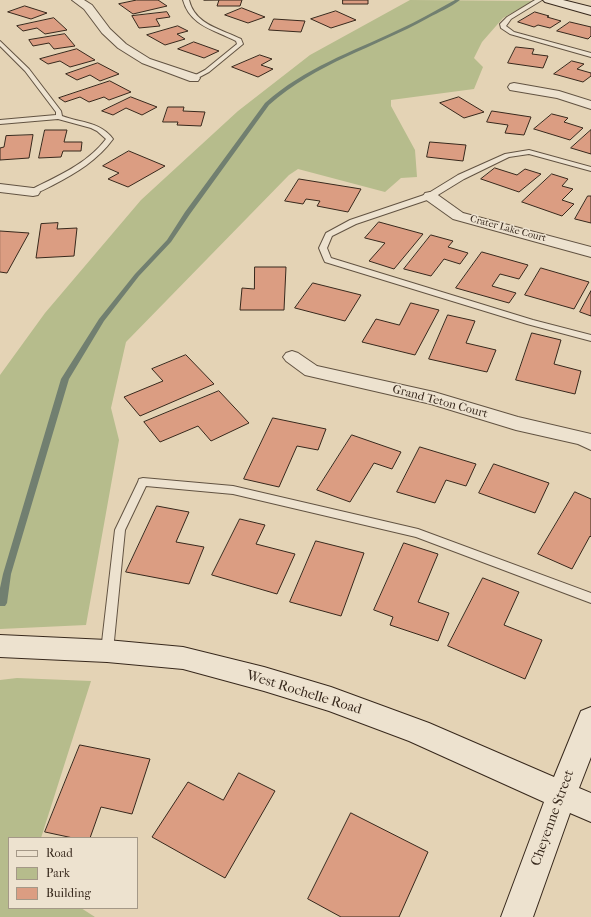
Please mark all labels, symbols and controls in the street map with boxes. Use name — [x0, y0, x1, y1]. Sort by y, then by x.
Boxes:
street label: Crater Lake Court — [469, 213, 547, 245]
street label: Grand Teton Court — [391, 382, 489, 422]
street label: West Rochelle Road — [244, 667, 364, 719]
street label: Cheyenne Street — [528, 768, 578, 868]
legend — [8, 837, 138, 909]
text: Road — [46, 846, 73, 860]
text: Park — [46, 866, 70, 880]
text: Building — [46, 886, 91, 900]

